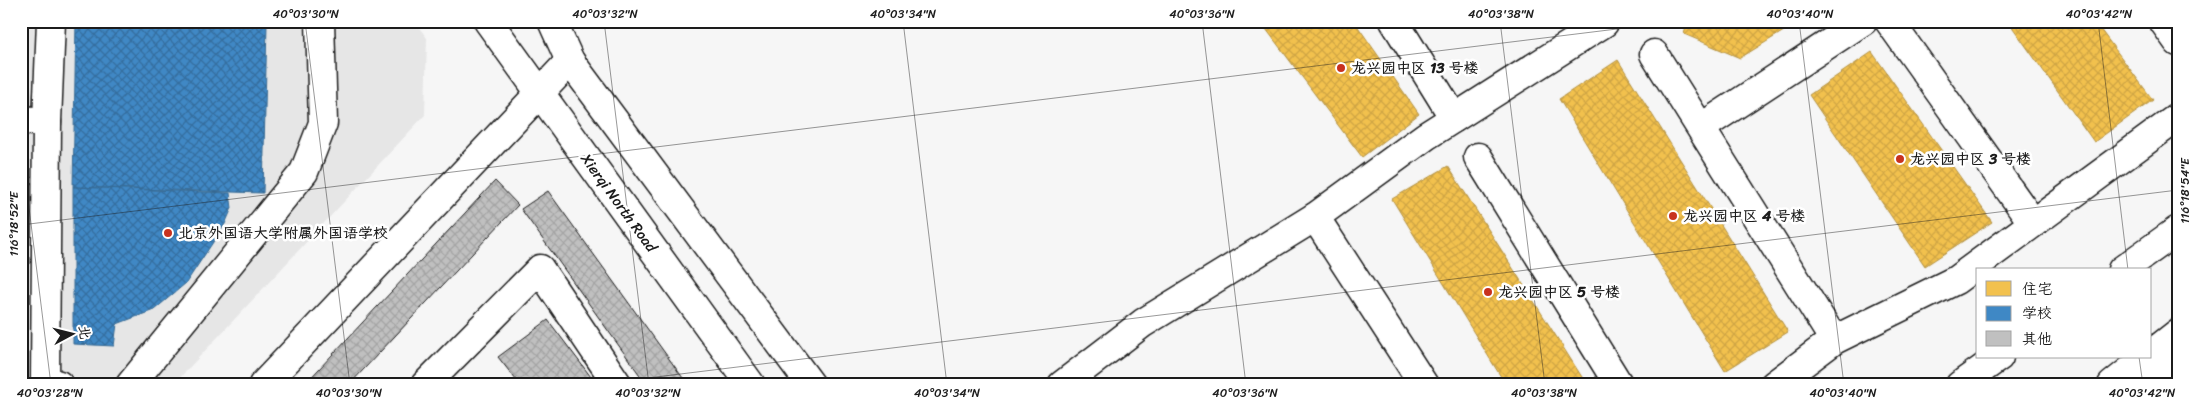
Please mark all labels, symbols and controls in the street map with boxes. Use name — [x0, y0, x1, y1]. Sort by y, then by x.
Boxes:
text: 40°03'30"N — [273, 3, 340, 25]
text: 40°03'32"N — [572, 3, 639, 25]
text: 40°03'34"N — [870, 3, 937, 25]
text: 40°03'36"N — [1169, 3, 1235, 25]
text: 40°03'38"N — [1468, 3, 1535, 25]
text: 40°03'40"N — [1766, 3, 1834, 25]
text: 40°03'42"N — [2066, 3, 2133, 25]
place label: 龙兴园中区 13 号楼 — [1351, 55, 1478, 81]
marker: 龙兴园中区 13 号楼 — [1335, 62, 1347, 74]
place label: 龙兴园中区 3 号楼 — [1910, 146, 2031, 172]
street label: Xierqi North Road — [574, 147, 665, 259]
marker: 龙兴园中区 3 号楼 — [1894, 153, 1906, 165]
text: 116°18'54"E — [2174, 157, 2196, 224]
text: 116°18'52"E — [3, 190, 25, 257]
place label: 龙兴园中区 4 号楼 — [1683, 203, 1805, 229]
marker: 龙兴园中区 4 号楼 — [1667, 210, 1679, 222]
place label: 北京外国语大学附属外国语学校 — [178, 220, 388, 246]
marker: 北京外国语大学附属外国语学校 — [162, 227, 174, 239]
legend — [1976, 268, 2152, 358]
text: 住宅 — [2022, 276, 2052, 302]
place label: 龙兴园中区 5 号楼 — [1498, 279, 1620, 305]
marker: 龙兴园中区 5 号楼 — [1482, 286, 1494, 298]
text: 学校 — [2022, 300, 2052, 326]
north arrow — [48, 308, 98, 358]
text: 北 — [71, 324, 98, 341]
text: 其他 — [2022, 326, 2052, 352]
text: 40°03'28"N — [17, 382, 84, 404]
text: 40°03'30"N — [316, 382, 383, 404]
text: 40°03'32"N — [615, 382, 682, 404]
text: 40°03'34"N — [914, 382, 981, 404]
text: 40°03'36"N — [1212, 382, 1278, 404]
text: 40°03'38"N — [1511, 382, 1578, 404]
text: 40°03'40"N — [1809, 382, 1877, 404]
text: 40°03'42"N — [2109, 382, 2176, 404]

